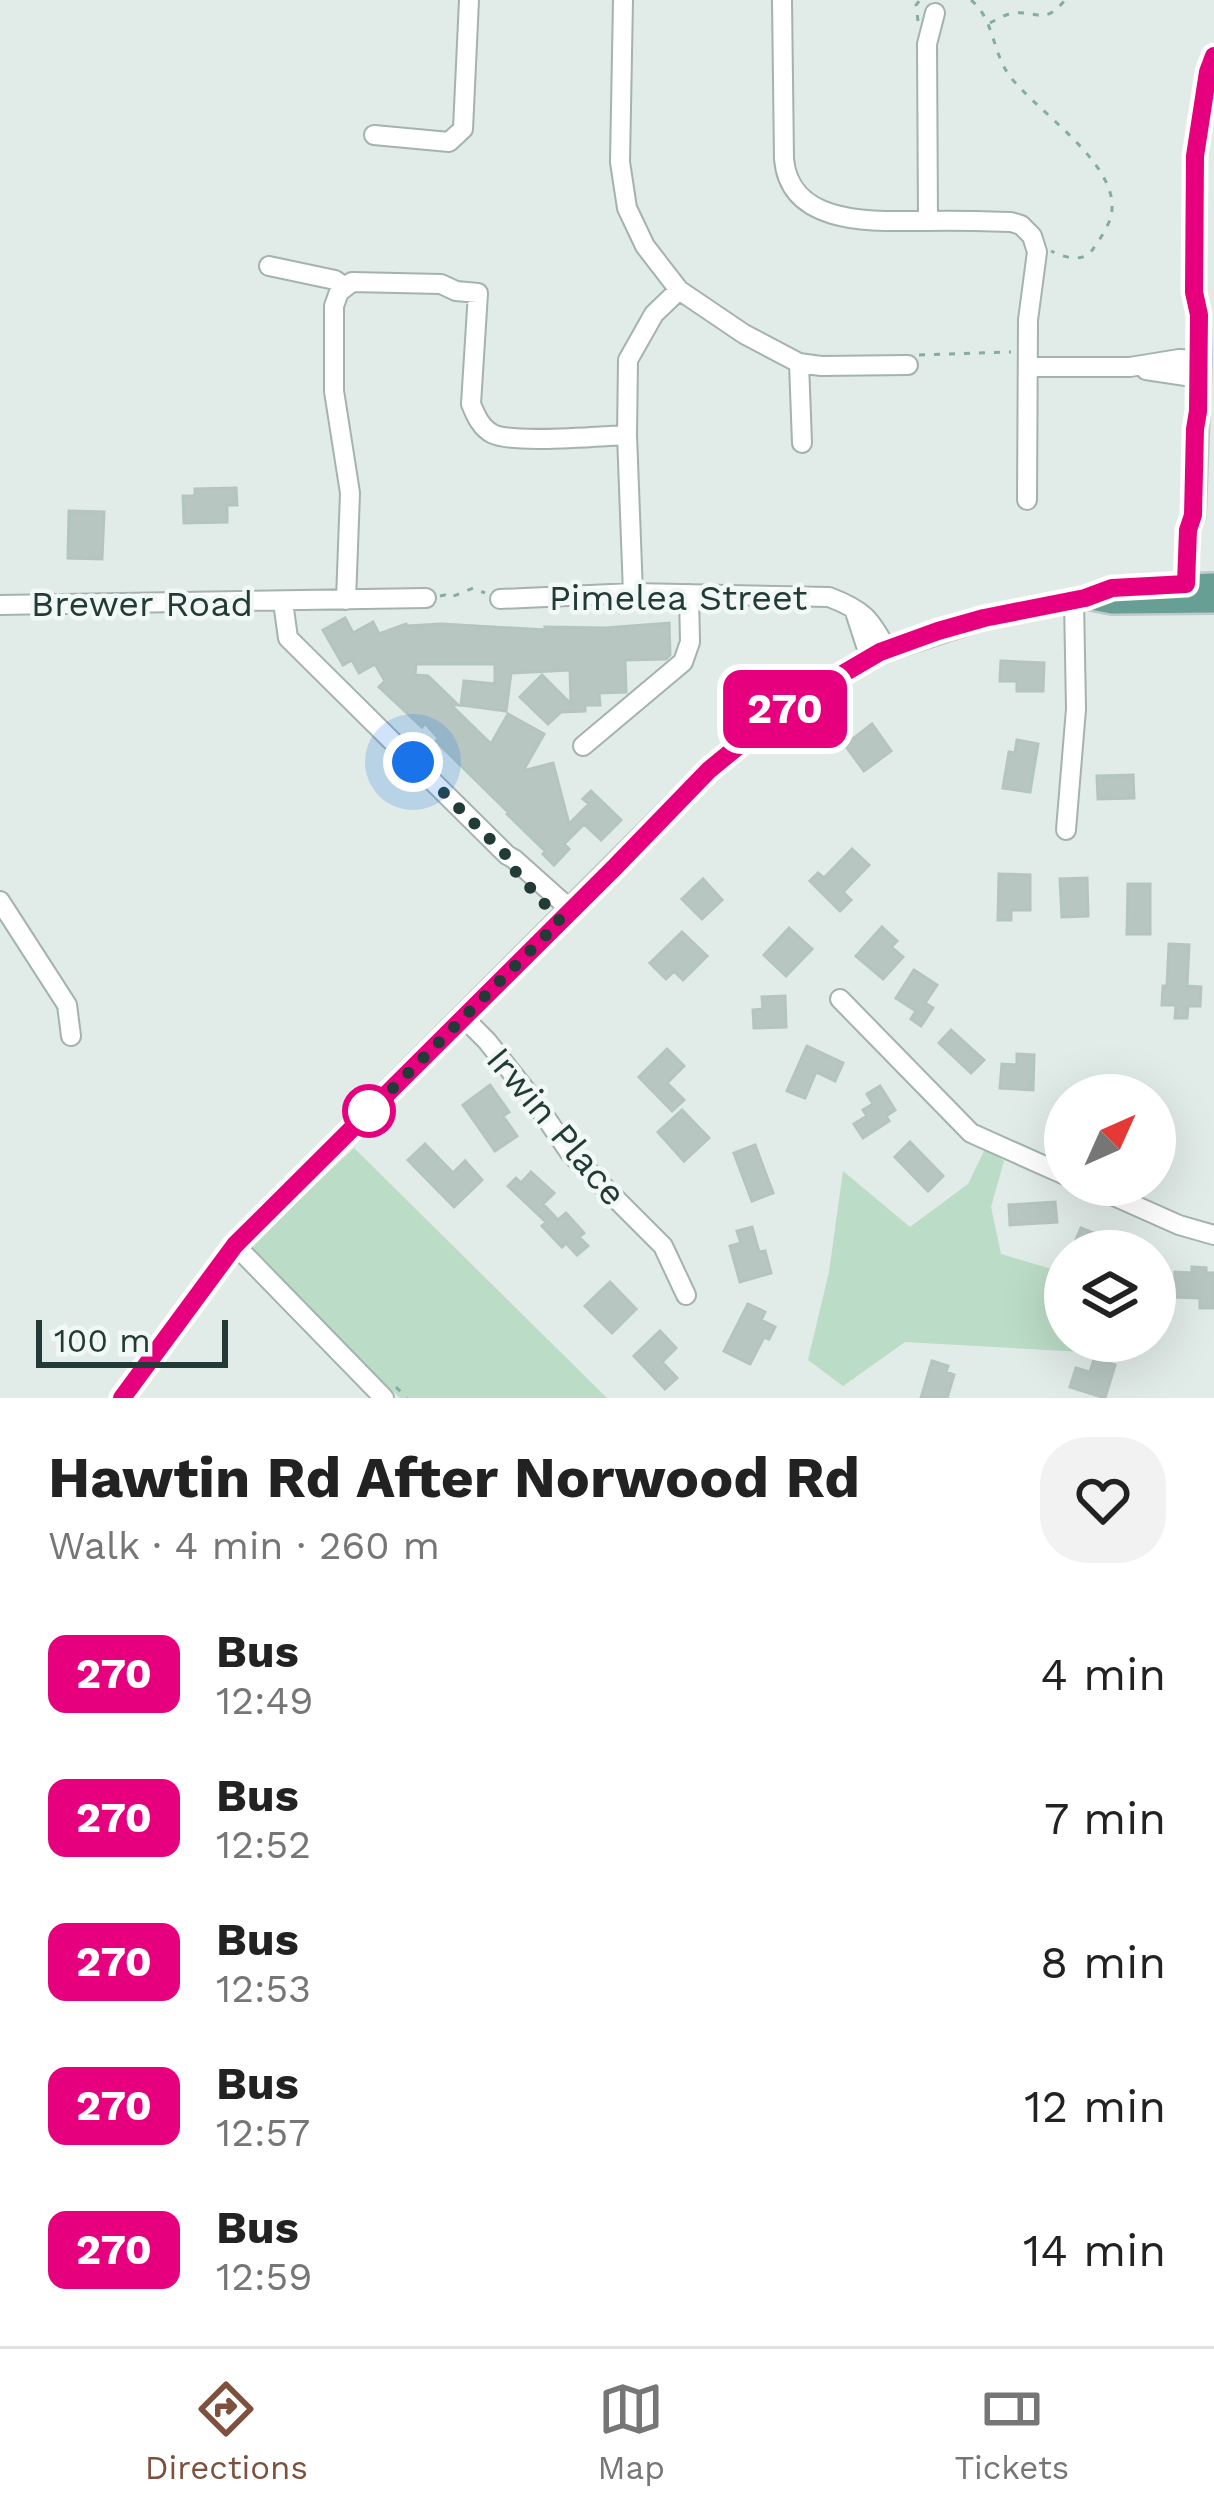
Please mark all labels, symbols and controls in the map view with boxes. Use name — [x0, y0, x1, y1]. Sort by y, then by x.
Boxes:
street label: Pimelea Street — [549, 577, 807, 619]
street label: Brewer Road — [31, 583, 253, 625]
line badge: 270 — [716, 670, 854, 748]
text: 270 — [747, 684, 823, 733]
your location — [383, 732, 443, 792]
street label: Irwin Place — [478, 1039, 635, 1214]
north arrow — [1044, 1074, 1176, 1206]
map controls — [1044, 1074, 1176, 1362]
unlabelled marker — [344, 1086, 394, 1136]
button: layers — [1044, 1230, 1176, 1362]
scale bar — [36, 1314, 228, 1367]
text: 100 m — [54, 1321, 151, 1360]
button: heart — [1040, 1437, 1166, 1563]
text: Hawtin Rd After Norwood Rd — [48, 1444, 860, 1511]
text: Walk · 4 min · 260 m — [48, 1523, 440, 1568]
text: Bus — [216, 1625, 299, 1678]
text: 4 min — [1040, 1648, 1166, 1701]
text: 270 — [76, 1649, 152, 1698]
text: 12:49 — [216, 1678, 313, 1723]
text: Bus — [216, 1769, 299, 1822]
text: 7 min — [1044, 1792, 1166, 1845]
text: 270 — [76, 1793, 152, 1842]
text: 12:52 — [216, 1822, 311, 1867]
text: Bus — [216, 1913, 299, 1966]
text: 8 min — [1040, 1936, 1166, 1989]
text: 270 — [76, 1937, 152, 1986]
text: 12:53 — [216, 1966, 311, 2011]
text: Bus — [216, 2057, 299, 2110]
text: 12 min — [1024, 2080, 1166, 2133]
text: 270 — [76, 2081, 152, 2130]
text: 12:57 — [216, 2110, 310, 2155]
text: Bus — [216, 2201, 299, 2254]
text: 14 min — [1023, 2224, 1166, 2277]
text: 270 — [76, 2225, 152, 2274]
text: 12:59 — [216, 2254, 312, 2299]
tab: Directions — [145, 2376, 308, 2487]
tab: Map — [598, 2376, 665, 2487]
tab: Tickets — [955, 2376, 1069, 2487]

